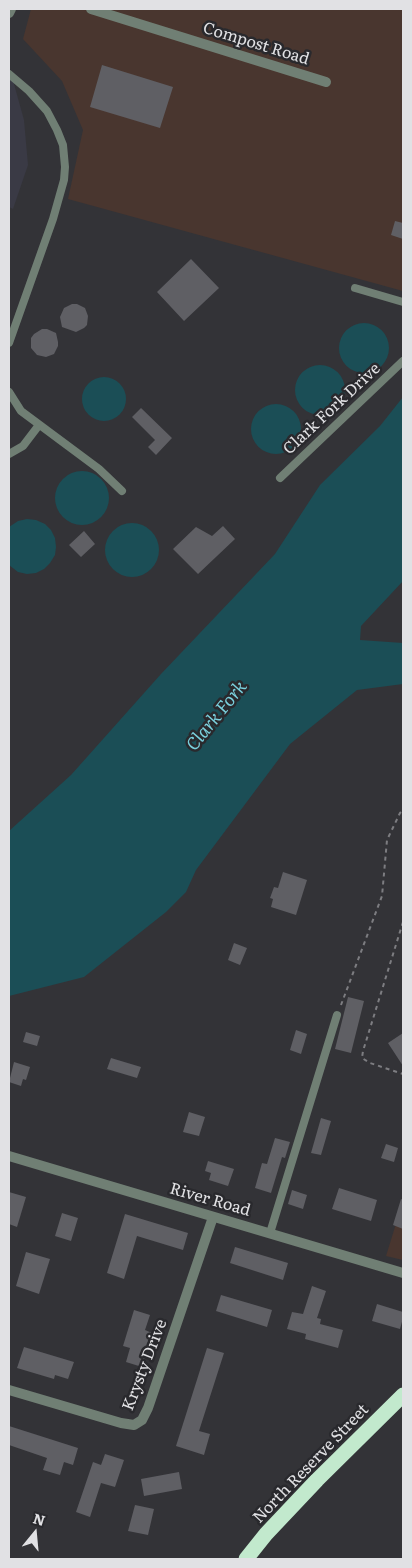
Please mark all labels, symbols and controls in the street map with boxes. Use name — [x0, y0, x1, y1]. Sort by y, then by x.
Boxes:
street label: Compost Road — [200, 19, 312, 69]
street label: Clark Fork Drive — [279, 359, 385, 459]
water label: Clark Fork — [182, 677, 252, 755]
street label: River Road — [167, 1179, 253, 1221]
street label: Krysty Drive — [119, 1317, 171, 1413]
street label: North Reserve Street — [249, 1400, 373, 1528]
text: N — [31, 1507, 48, 1530]
north arrow — [10, 1508, 60, 1558]

